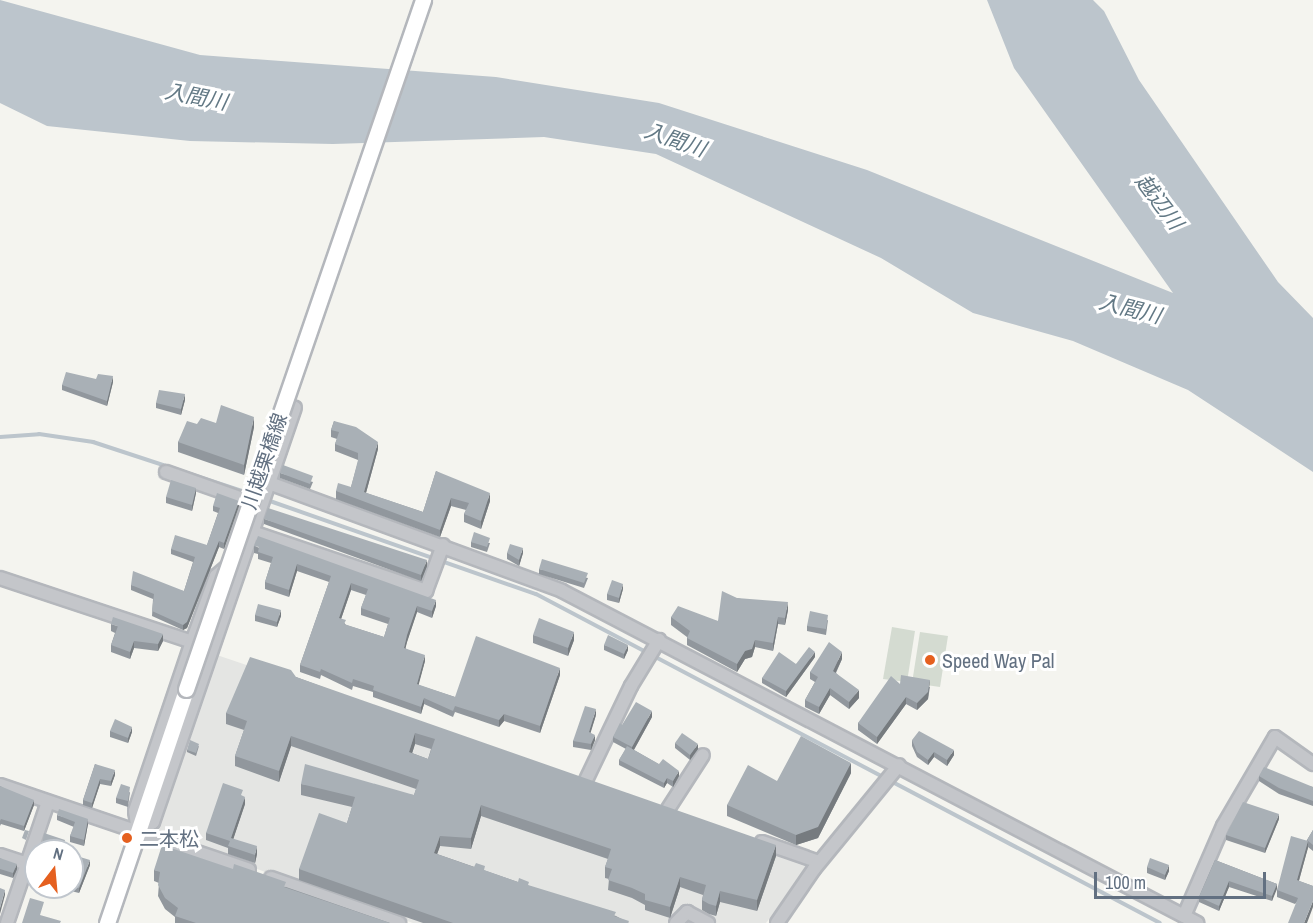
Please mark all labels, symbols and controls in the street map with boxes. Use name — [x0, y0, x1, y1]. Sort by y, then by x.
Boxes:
water label: 入間川 — [163, 79, 229, 115]
water label: 入間川 — [641, 118, 709, 162]
water label: 越辺川 — [1130, 169, 1188, 235]
water label: 入間川 — [1096, 289, 1164, 329]
street label: 川越栗橋線 — [236, 410, 292, 512]
place label: Speed Way Pal — [942, 648, 1054, 672]
marker: Speed Way Pal — [923, 653, 937, 667]
place label: 二本松 — [139, 826, 199, 850]
marker: 二本松 — [120, 831, 134, 845]
north arrow — [24, 839, 84, 899]
text: N — [51, 842, 66, 865]
scale bar — [1097, 860, 1270, 898]
text: 100 m — [1105, 870, 1146, 895]

